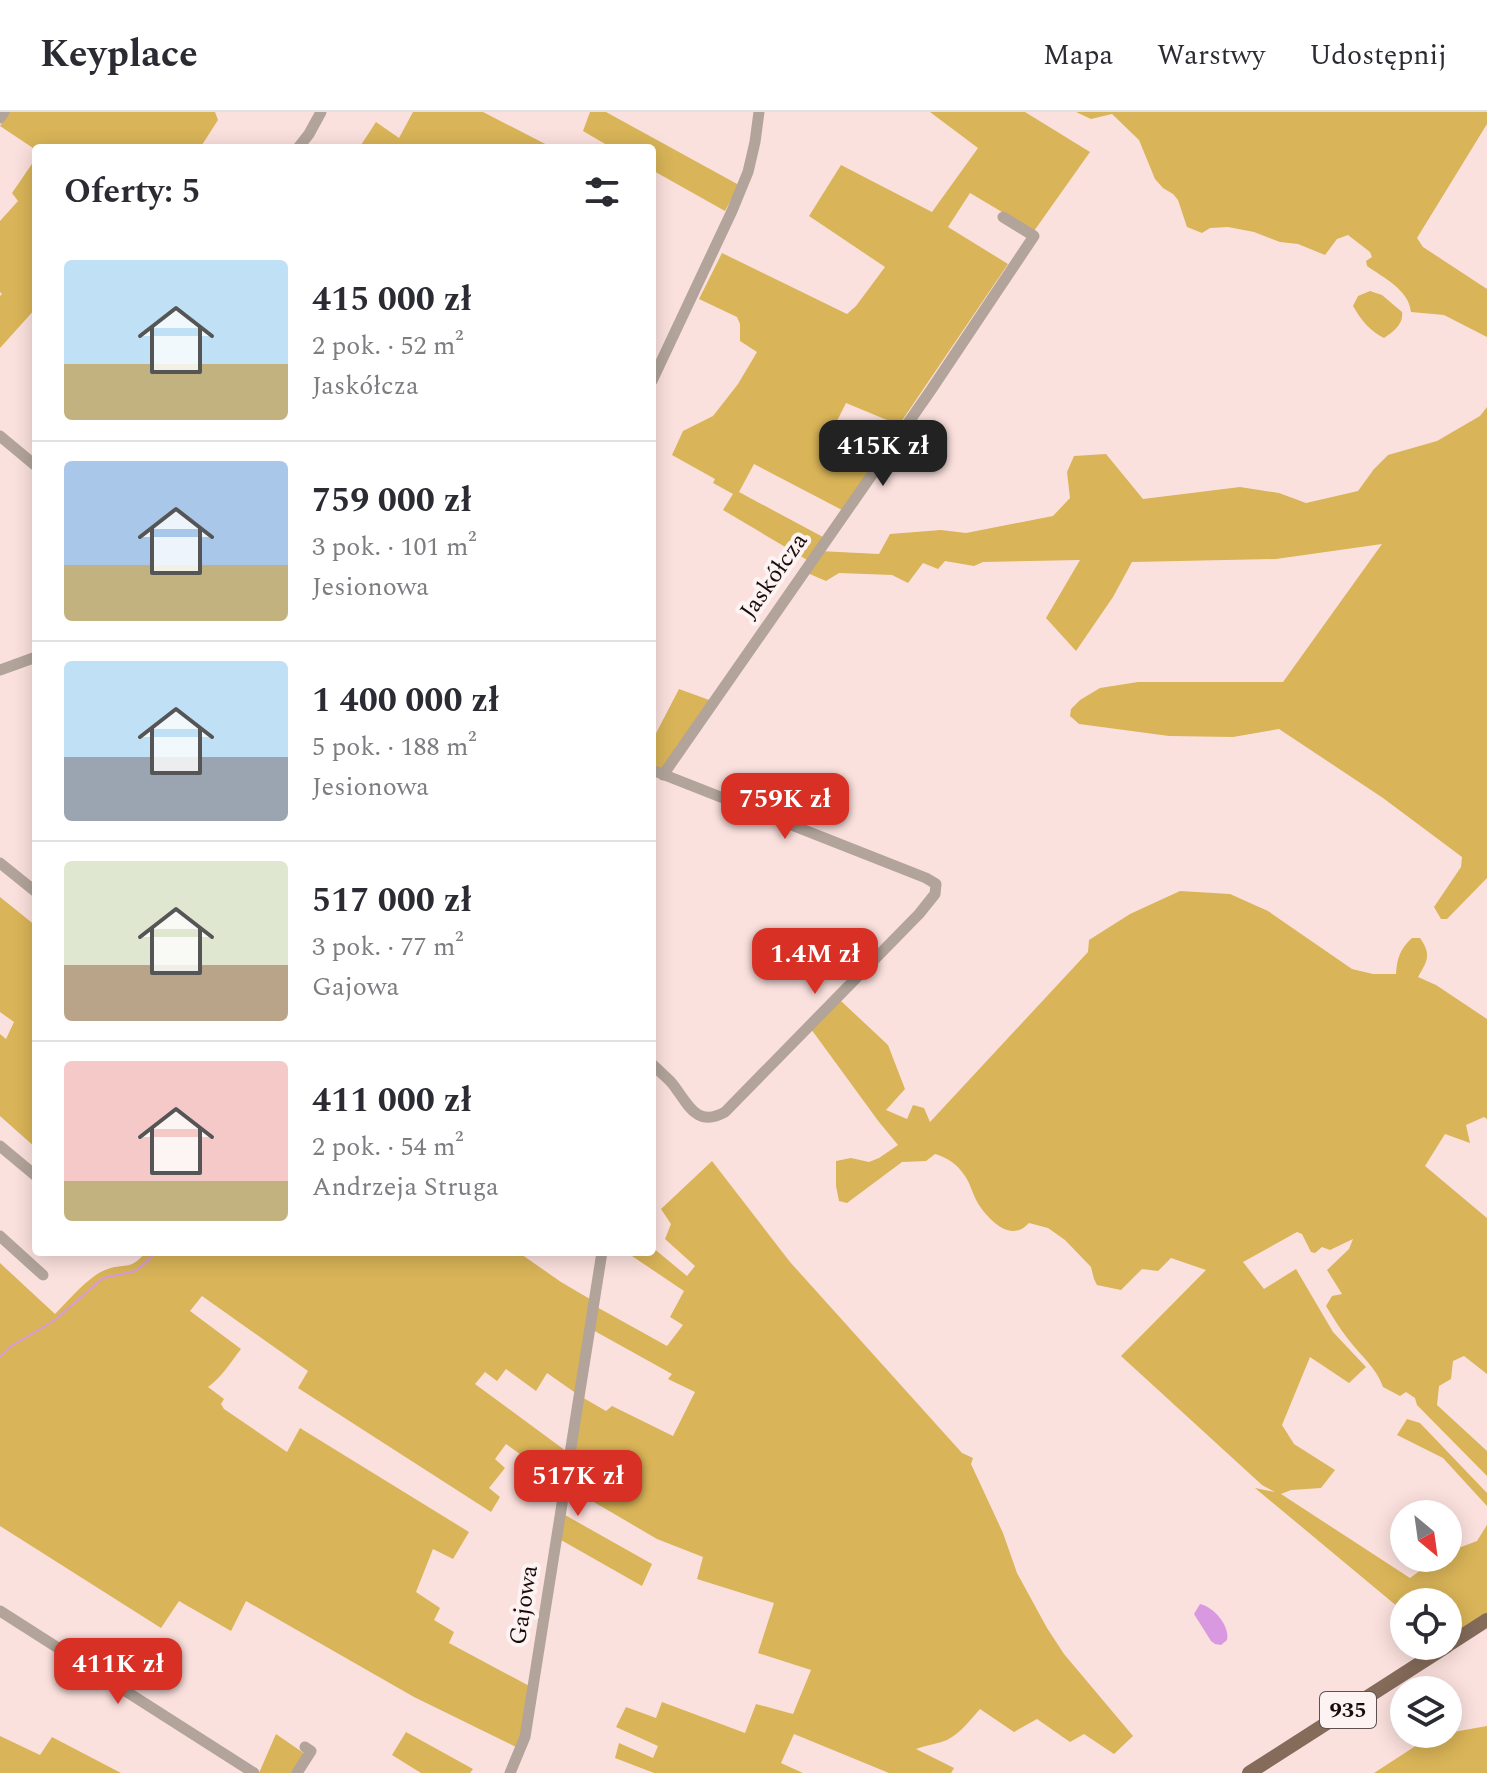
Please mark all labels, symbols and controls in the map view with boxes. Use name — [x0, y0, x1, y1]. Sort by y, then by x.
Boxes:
text: Keyplace — [40, 26, 198, 84]
text: Mapa — [1043, 34, 1113, 77]
text: Warstwy — [1157, 34, 1265, 77]
text: Udostępnij — [1309, 34, 1447, 77]
text: Oferty: 5 — [64, 166, 201, 218]
icon: filters — [580, 170, 624, 214]
text: 415 000 zł — [312, 274, 471, 326]
icon: home — [128, 292, 224, 388]
text: 2 pok. · 52 m² — [312, 326, 463, 366]
text: Jaskółcza — [312, 366, 419, 406]
pin: 415K zł — [809, 420, 957, 488]
text: 415K zł — [837, 426, 929, 466]
text: 759 000 zł — [312, 475, 471, 527]
icon: home — [128, 493, 224, 589]
street label: Jaskółcza — [731, 525, 817, 627]
text: 3 pok. · 101 m² — [312, 527, 476, 567]
text: Jesionowa — [312, 567, 429, 607]
text: 1 400 000 zł — [312, 675, 499, 727]
icon: home — [128, 693, 224, 789]
text: 5 pok. · 188 m² — [312, 727, 476, 767]
text: Jesionowa — [312, 767, 429, 807]
pin: 759K zł — [711, 773, 859, 841]
text: 759K zł — [739, 779, 831, 819]
text: 517 000 zł — [312, 875, 471, 927]
icon: home — [128, 893, 224, 989]
text: 3 pok. · 77 m² — [312, 927, 463, 967]
pin: 1.4M zł — [741, 928, 889, 996]
text: 1.4M zł — [770, 934, 860, 974]
text: Gajowa — [312, 967, 399, 1007]
text: 411 000 zł — [312, 1075, 471, 1127]
icon: home — [128, 1093, 224, 1189]
text: 2 pok. · 54 m² — [312, 1127, 463, 1167]
text: Andrzeja Struga — [312, 1167, 499, 1207]
pin: 517K zł — [504, 1450, 652, 1518]
text: 517K zł — [532, 1456, 624, 1496]
north arrow — [1390, 1500, 1462, 1572]
map controls — [1390, 1500, 1462, 1748]
street label: Gajowa — [500, 1562, 548, 1648]
button: locate — [1390, 1588, 1462, 1660]
pin: 411K zł — [44, 1638, 192, 1706]
text: 411K zł — [72, 1644, 164, 1684]
button: layers — [1390, 1676, 1462, 1748]
road number: 935 — [1320, 1692, 1376, 1728]

